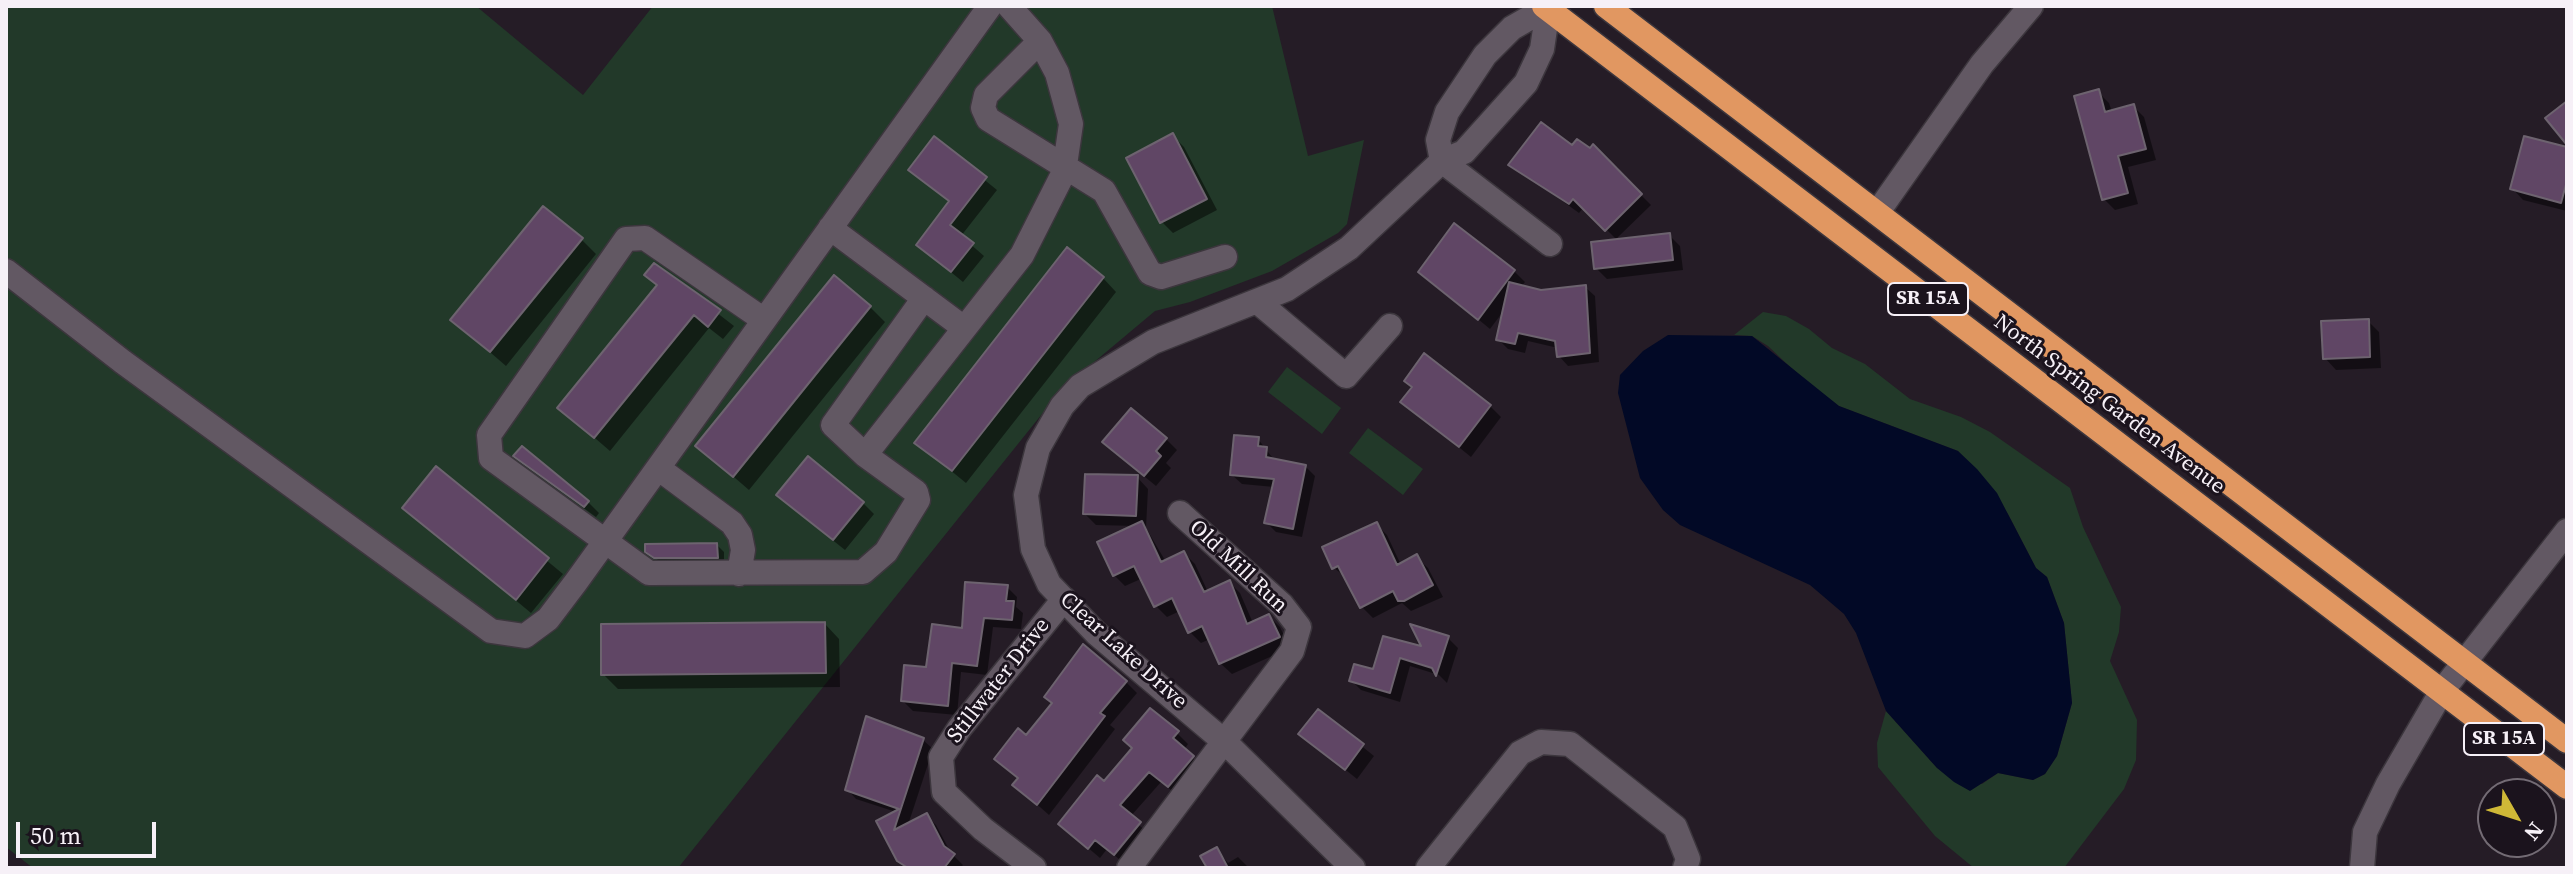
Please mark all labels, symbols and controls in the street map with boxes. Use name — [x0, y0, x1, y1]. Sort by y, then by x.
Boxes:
road number: SR 15A — [1888, 283, 1968, 315]
street label: North Spring Garden Avenue — [1988, 309, 2230, 501]
street label: Old Mill Run — [1183, 515, 1293, 619]
street label: Clear Lake Drive — [1054, 587, 1192, 715]
street label: Stillwater Drive — [942, 613, 1056, 749]
road number: SR 15A — [2464, 723, 2544, 755]
north arrow — [2477, 778, 2557, 858]
scale bar — [20, 806, 160, 856]
text: N — [2517, 816, 2551, 848]
text: 50 m — [30, 819, 81, 852]

